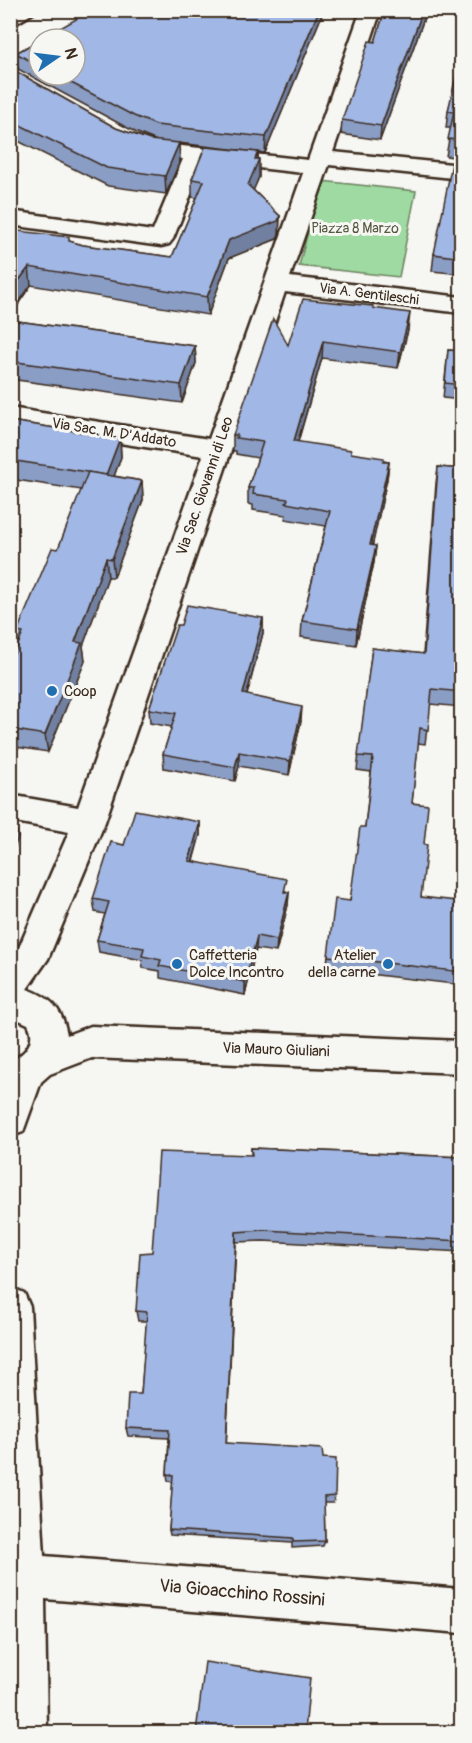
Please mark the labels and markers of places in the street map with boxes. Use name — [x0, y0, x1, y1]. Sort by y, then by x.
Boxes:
place label: Coop — [64, 682, 97, 701]
marker: Coop — [45, 684, 59, 698]
place label: Caffetteria Dolce Incontro — [189, 946, 284, 982]
place label: Atelier della carne — [308, 946, 377, 982]
marker: Caffetteria Dolce Incontro — [170, 957, 184, 971]
marker: Atelier della carne — [381, 957, 395, 971]

